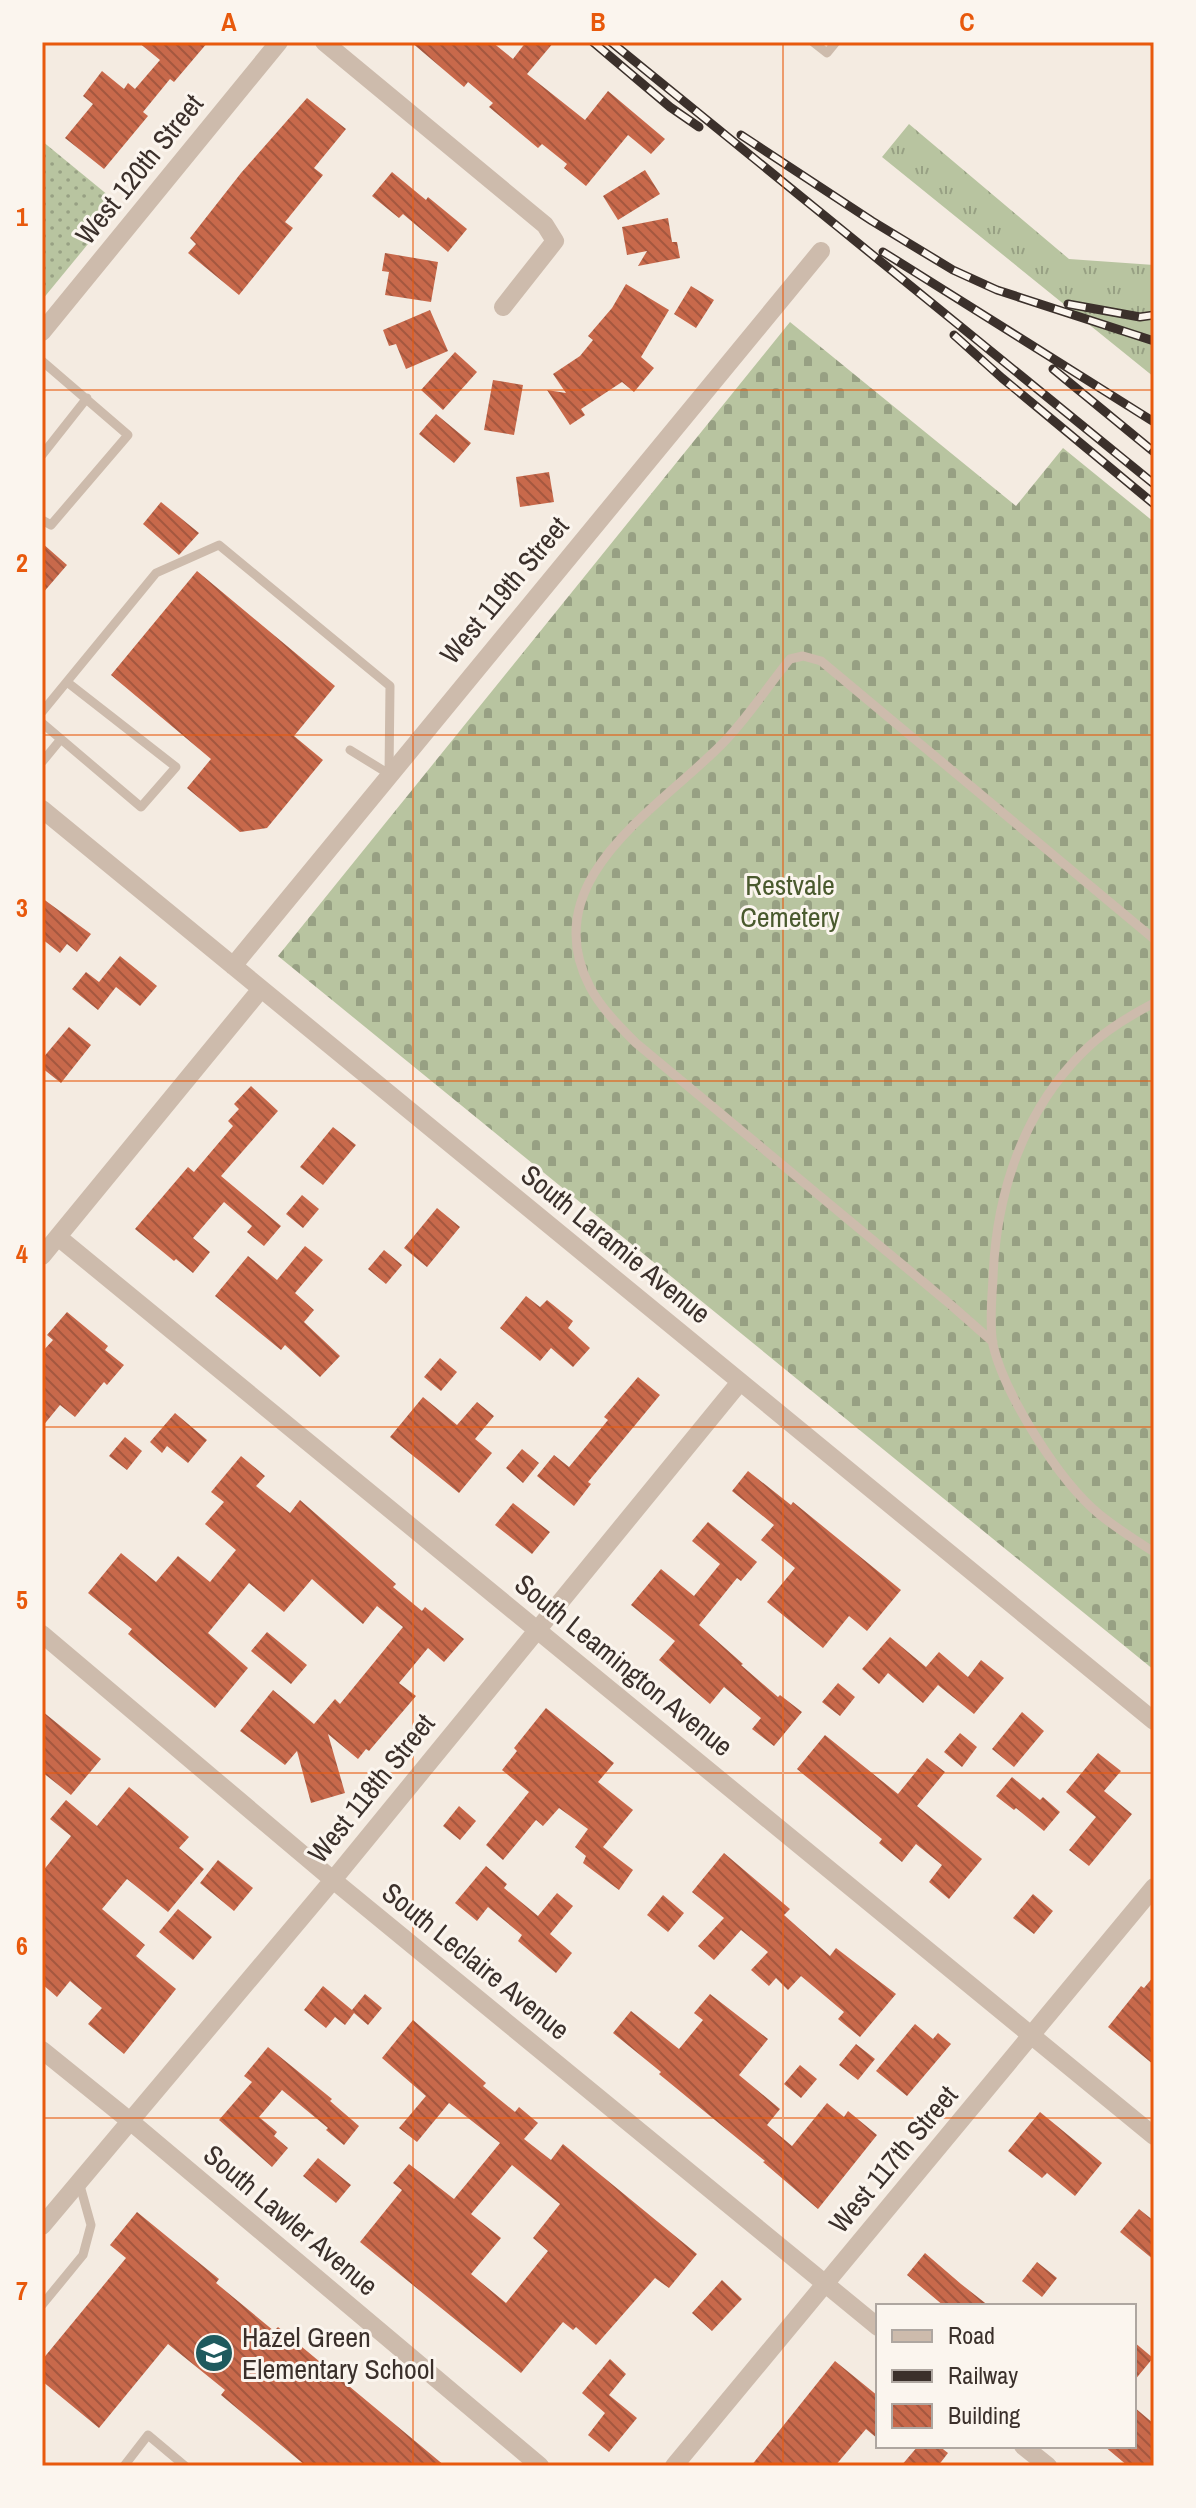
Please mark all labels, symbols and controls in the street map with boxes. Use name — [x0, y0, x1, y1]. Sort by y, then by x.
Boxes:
text: A — [221, 4, 237, 39]
text: B — [590, 4, 606, 39]
text: C — [959, 4, 975, 39]
street label: West 120th Street — [67, 86, 211, 252]
text: 1 — [16, 199, 28, 234]
street label: West 119th Street — [431, 508, 577, 672]
text: 2 — [16, 545, 28, 580]
park label: Restvale Cemetery — [740, 866, 840, 936]
text: 3 — [16, 890, 28, 925]
street label: South Laramie Avenue — [513, 1156, 719, 1332]
text: 4 — [16, 1236, 28, 1271]
street label: South Leamington Avenue — [507, 1565, 741, 1765]
text: 5 — [16, 1582, 28, 1617]
street label: West 118th Street — [299, 1705, 443, 1871]
street label: South Leclaire Avenue — [374, 1874, 578, 2048]
text: 6 — [16, 1928, 28, 1963]
street label: West 117th Street — [820, 2077, 966, 2241]
street label: South Lawler Avenue — [196, 2136, 386, 2304]
text: 7 — [16, 2273, 28, 2308]
legend — [876, 2304, 1136, 2448]
place label: Hazel Green Elementary School — [242, 2318, 435, 2388]
text: Road — [948, 2319, 995, 2351]
school or university icon: Hazel Green Elementary School — [193, 2332, 235, 2374]
text: Railway — [948, 2359, 1018, 2391]
text: Building — [948, 2399, 1020, 2431]

